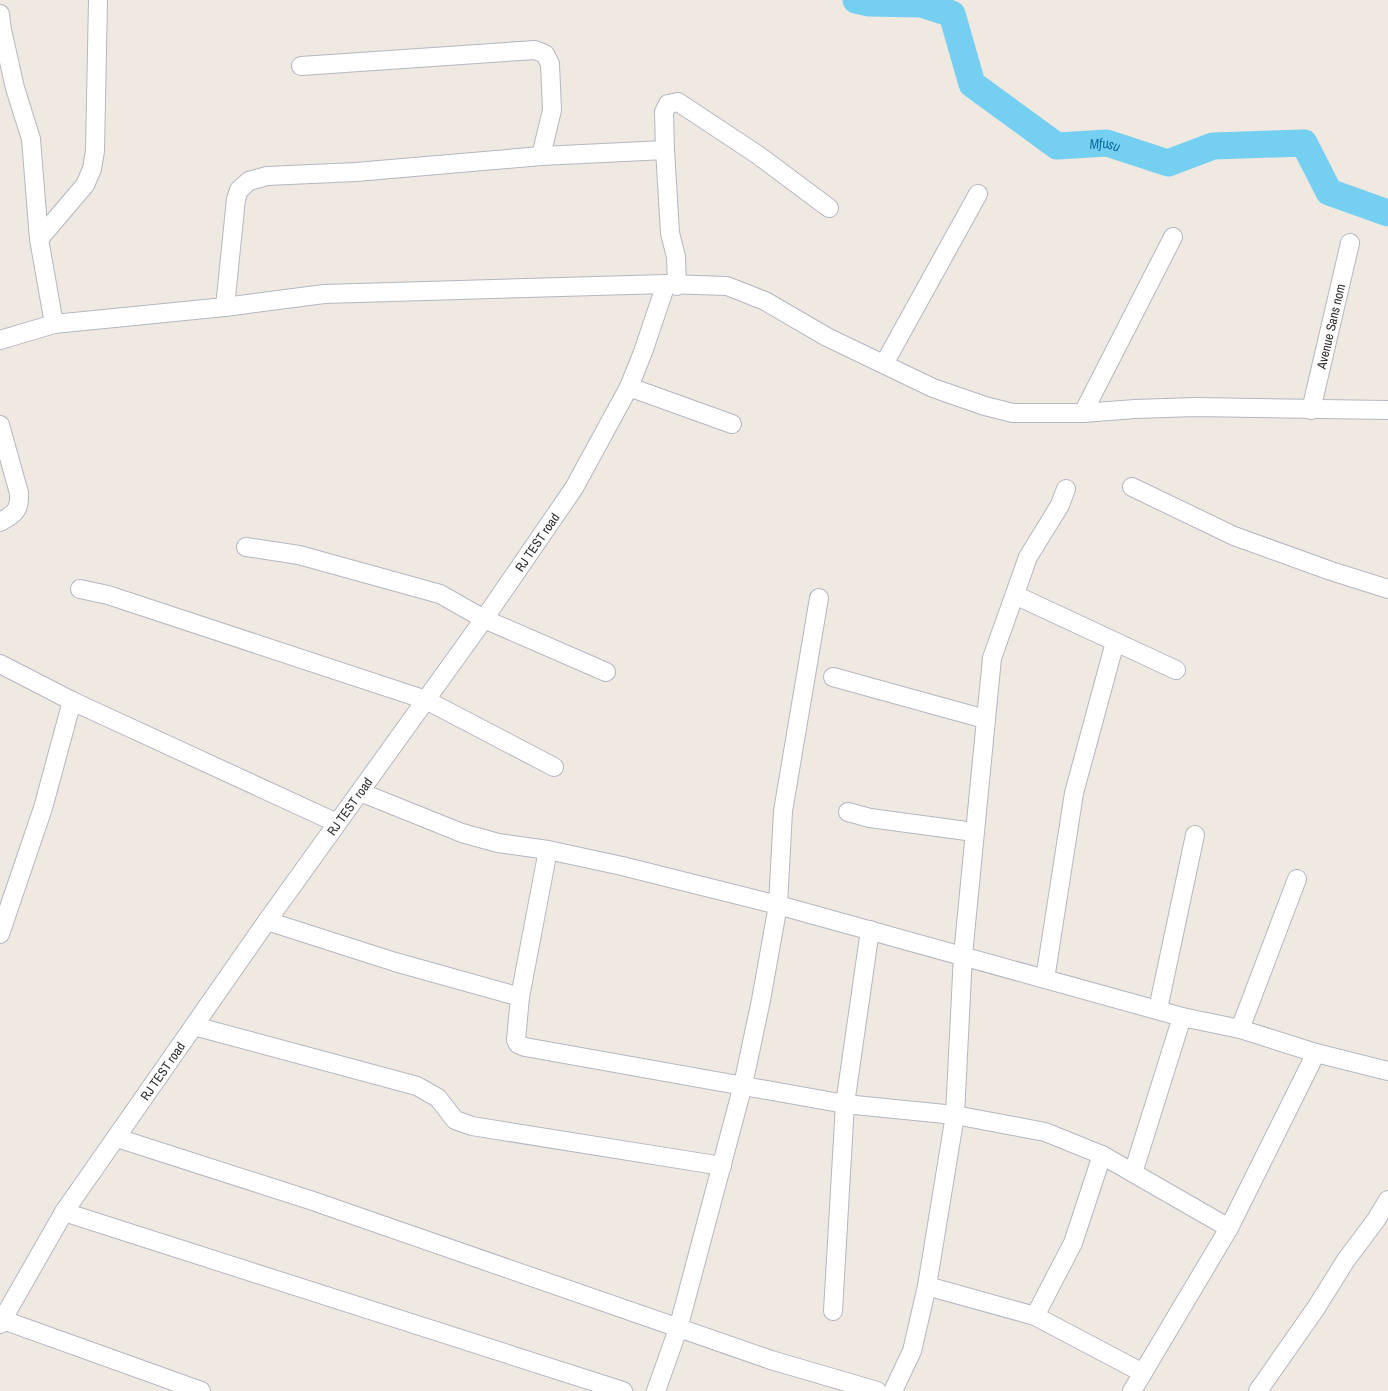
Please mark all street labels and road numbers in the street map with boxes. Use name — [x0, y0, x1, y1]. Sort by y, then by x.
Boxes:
street label: Avenue Sans nom — [1312, 282, 1349, 372]
street label: RJ TEST road — [511, 509, 563, 575]
street label: RJ TEST road — [323, 774, 376, 839]
street label: RJ TEST road — [136, 1038, 189, 1103]

